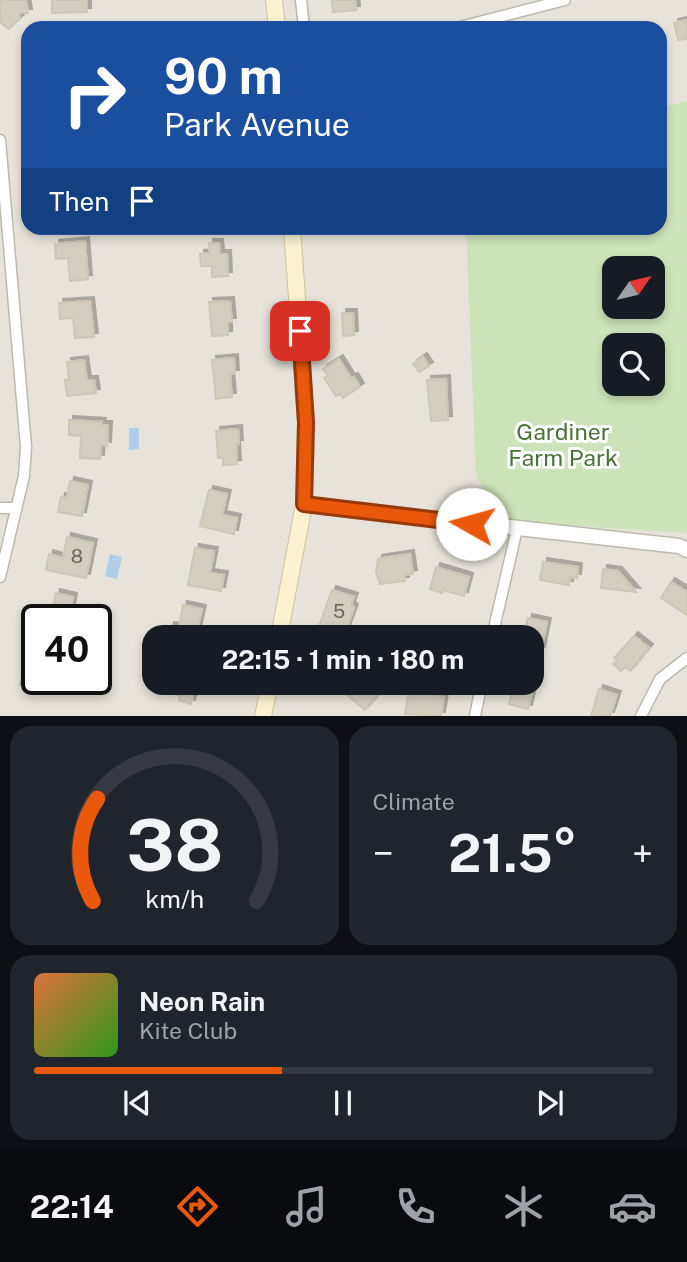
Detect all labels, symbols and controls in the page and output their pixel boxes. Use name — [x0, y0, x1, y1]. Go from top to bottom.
text: 90 m — [164, 47, 283, 105]
icon: right — [49, 49, 140, 140]
text: Park Avenue — [164, 106, 350, 143]
icon: arrive — [123, 182, 161, 220]
text: Then — [49, 186, 109, 217]
north arrow — [602, 256, 665, 318]
map controls — [602, 256, 665, 396]
pin — [270, 301, 330, 361]
icon: arrive — [281, 312, 319, 350]
button: search — [602, 333, 665, 396]
park label: Gardiner Farm Park — [508, 418, 618, 471]
position arrow — [435, 487, 509, 561]
house number: 8 — [71, 545, 83, 567]
house number: 5 — [333, 600, 345, 622]
speed limit sign: 40 — [21, 604, 112, 695]
text: 22:15 · 1 min · 180 m — [222, 644, 464, 675]
text: Climate — [373, 788, 455, 815]
text: 38 — [126, 803, 223, 888]
text: 21.5° — [448, 823, 577, 884]
text: − — [373, 831, 394, 876]
text: + — [632, 831, 653, 876]
text: km/h — [145, 884, 204, 914]
text: Neon Rain — [139, 986, 265, 1017]
text: Kite Club — [139, 1017, 237, 1044]
icon: previous — [118, 1084, 156, 1122]
icon: pause — [324, 1084, 362, 1122]
icon: next — [531, 1084, 569, 1122]
icon: directions — [173, 1182, 222, 1231]
icon: music — [282, 1182, 331, 1231]
icon: phone — [391, 1182, 440, 1231]
icon: climate — [499, 1182, 548, 1231]
icon: car — [608, 1182, 657, 1231]
text: 22:14 — [30, 1188, 114, 1225]

